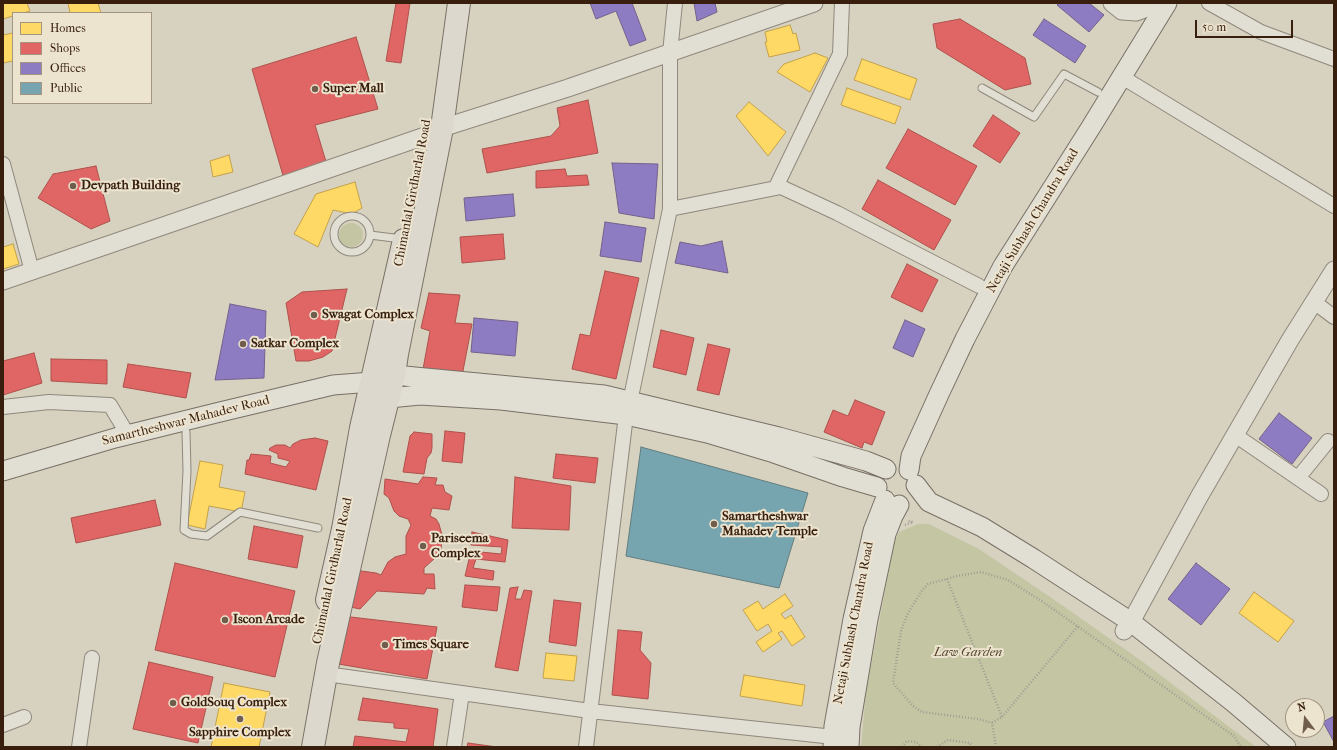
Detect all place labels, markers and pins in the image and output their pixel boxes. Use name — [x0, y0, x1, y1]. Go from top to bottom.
place label: Super Mall — [323, 81, 384, 97]
marker: Super Mall — [310, 84, 320, 94]
place label: Devpath Building — [81, 178, 180, 194]
marker: Devpath Building — [68, 181, 78, 191]
place label: Swagat Complex — [322, 307, 414, 323]
marker: Swagat Complex — [309, 310, 319, 320]
place label: Satkar Complex — [251, 336, 339, 352]
marker: Satkar Complex — [238, 339, 248, 349]
place label: Samartheshwar Mahadev Temple — [722, 509, 818, 540]
marker: Samartheshwar Mahadev Temple — [709, 519, 719, 529]
place label: Pariseema Complex — [431, 531, 489, 562]
marker: Pariseema Complex — [418, 541, 428, 551]
place label: Iscon Arcade — [233, 612, 305, 628]
marker: Iscon Arcade — [220, 615, 230, 625]
place label: Times Square — [393, 637, 469, 653]
marker: Times Square — [380, 640, 390, 650]
place label: GoldSouq Complex — [181, 695, 287, 711]
marker: GoldSouq Complex — [168, 698, 178, 708]
marker: Sapphire Complex — [235, 714, 245, 724]
place label: Sapphire Complex — [189, 725, 291, 741]

